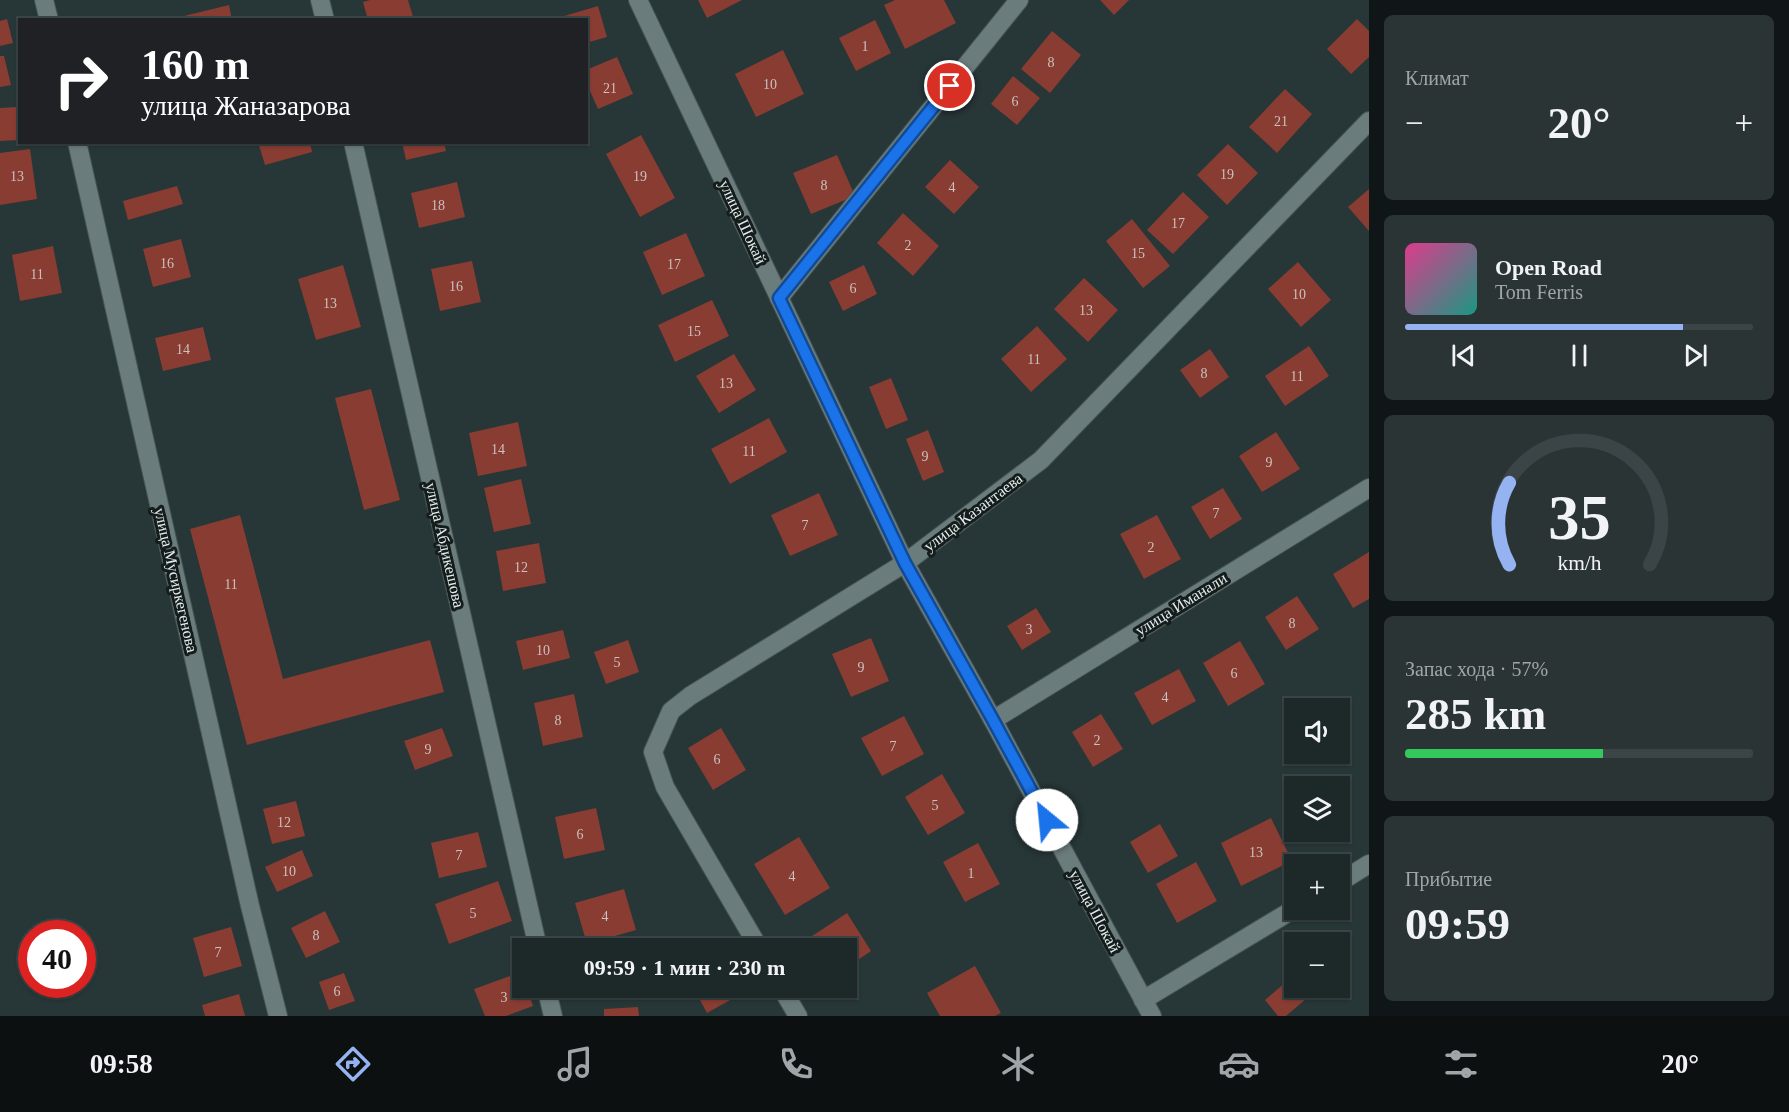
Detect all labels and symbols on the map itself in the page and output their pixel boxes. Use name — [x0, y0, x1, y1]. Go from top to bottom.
house number: 1 — [862, 39, 869, 54]
house number: 8 — [1048, 55, 1055, 70]
pin — [924, 60, 975, 111]
house number: 10 — [763, 77, 777, 92]
house number: 21 — [603, 81, 617, 96]
house number: 6 — [1012, 94, 1019, 109]
house number: 21 — [1274, 114, 1288, 129]
house number: 19 — [1220, 167, 1234, 182]
house number: 13 — [10, 169, 24, 184]
house number: 19 — [633, 169, 647, 184]
street label: улица Шокай — [715, 177, 770, 268]
house number: 8 — [821, 178, 828, 193]
house number: 4 — [949, 180, 956, 195]
house number: 18 — [431, 198, 445, 213]
house number: 17 — [1171, 216, 1185, 231]
house number: 2 — [905, 238, 912, 253]
house number: 15 — [1131, 246, 1145, 261]
house number: 16 — [160, 256, 174, 271]
house number: 17 — [667, 257, 681, 272]
house number: 11 — [30, 267, 44, 282]
house number: 16 — [449, 279, 463, 294]
house number: 6 — [850, 281, 857, 296]
house number: 10 — [1292, 287, 1306, 302]
house number: 13 — [323, 296, 337, 311]
house number: 13 — [1079, 303, 1093, 318]
house number: 15 — [687, 324, 701, 339]
house number: 14 — [176, 342, 190, 357]
house number: 11 — [1027, 352, 1041, 367]
house number: 8 — [1201, 366, 1208, 381]
house number: 11 — [1290, 369, 1304, 384]
house number: 13 — [719, 376, 733, 391]
house number: 14 — [491, 442, 505, 457]
house number: 11 — [742, 444, 756, 459]
house number: 9 — [922, 449, 929, 464]
house number: 9 — [1266, 455, 1273, 470]
street label: улица Казантаева — [920, 469, 1026, 555]
street label: улица Абдикешова — [421, 481, 468, 609]
street label: улица Мусиркегенова — [150, 506, 201, 654]
house number: 7 — [1213, 506, 1220, 521]
house number: 7 — [802, 518, 809, 533]
house number: 2 — [1148, 540, 1155, 555]
house number: 12 — [514, 560, 528, 575]
street label: улица Иманали — [1132, 569, 1231, 640]
house number: 11 — [224, 577, 238, 592]
house number: 8 — [1289, 616, 1296, 631]
house number: 3 — [1026, 622, 1033, 637]
house number: 10 — [536, 643, 550, 658]
house number: 5 — [614, 655, 621, 670]
house number: 9 — [858, 660, 865, 675]
house number: 6 — [1231, 666, 1238, 681]
house number: 4 — [1162, 690, 1169, 705]
house number: 8 — [555, 713, 562, 728]
house number: 2 — [1094, 733, 1101, 748]
house number: 7 — [890, 739, 897, 754]
house number: 9 — [425, 742, 432, 757]
house number: 6 — [714, 752, 721, 767]
position arrow — [1015, 788, 1079, 852]
house number: 5 — [932, 798, 939, 813]
house number: 12 — [277, 815, 291, 830]
house number: 6 — [577, 827, 584, 842]
house number: 13 — [1249, 845, 1263, 860]
house number: 7 — [456, 848, 463, 863]
house number: 10 — [282, 864, 296, 879]
house number: 1 — [968, 866, 975, 881]
street label: улица Шокай — [1065, 867, 1124, 956]
house number: 4 — [789, 869, 796, 884]
house number: 5 — [470, 906, 477, 921]
house number: 4 — [602, 909, 609, 924]
speed limit sign: 40 — [18, 920, 96, 998]
house number: 8 — [313, 928, 320, 943]
house number: 7 — [215, 945, 222, 960]
house number: 6 — [334, 984, 341, 999]
house number: 3 — [501, 990, 508, 1005]

